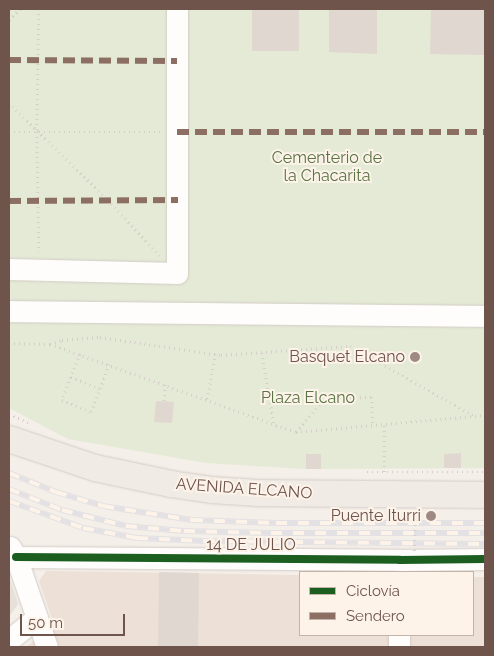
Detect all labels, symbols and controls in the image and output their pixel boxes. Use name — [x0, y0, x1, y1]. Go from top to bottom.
park label: Cementerio de la Chacarita — [272, 148, 382, 186]
place label: Basquet Elcano — [289, 347, 405, 367]
marker: Basquet Elcano — [409, 351, 421, 363]
park label: Plaza Elcano — [261, 388, 355, 408]
street label: AVENIDA ELCANO — [175, 475, 313, 503]
place label: Puente Iturri — [331, 506, 421, 526]
marker: Puente Iturri — [425, 510, 437, 522]
street label: 14 DE JULIO — [206, 535, 296, 555]
legend — [299, 571, 474, 636]
text: Ciclovía — [346, 582, 400, 600]
scale bar — [22, 604, 128, 636]
text: Sendero — [346, 607, 405, 625]
text: 50 m — [28, 614, 63, 632]

